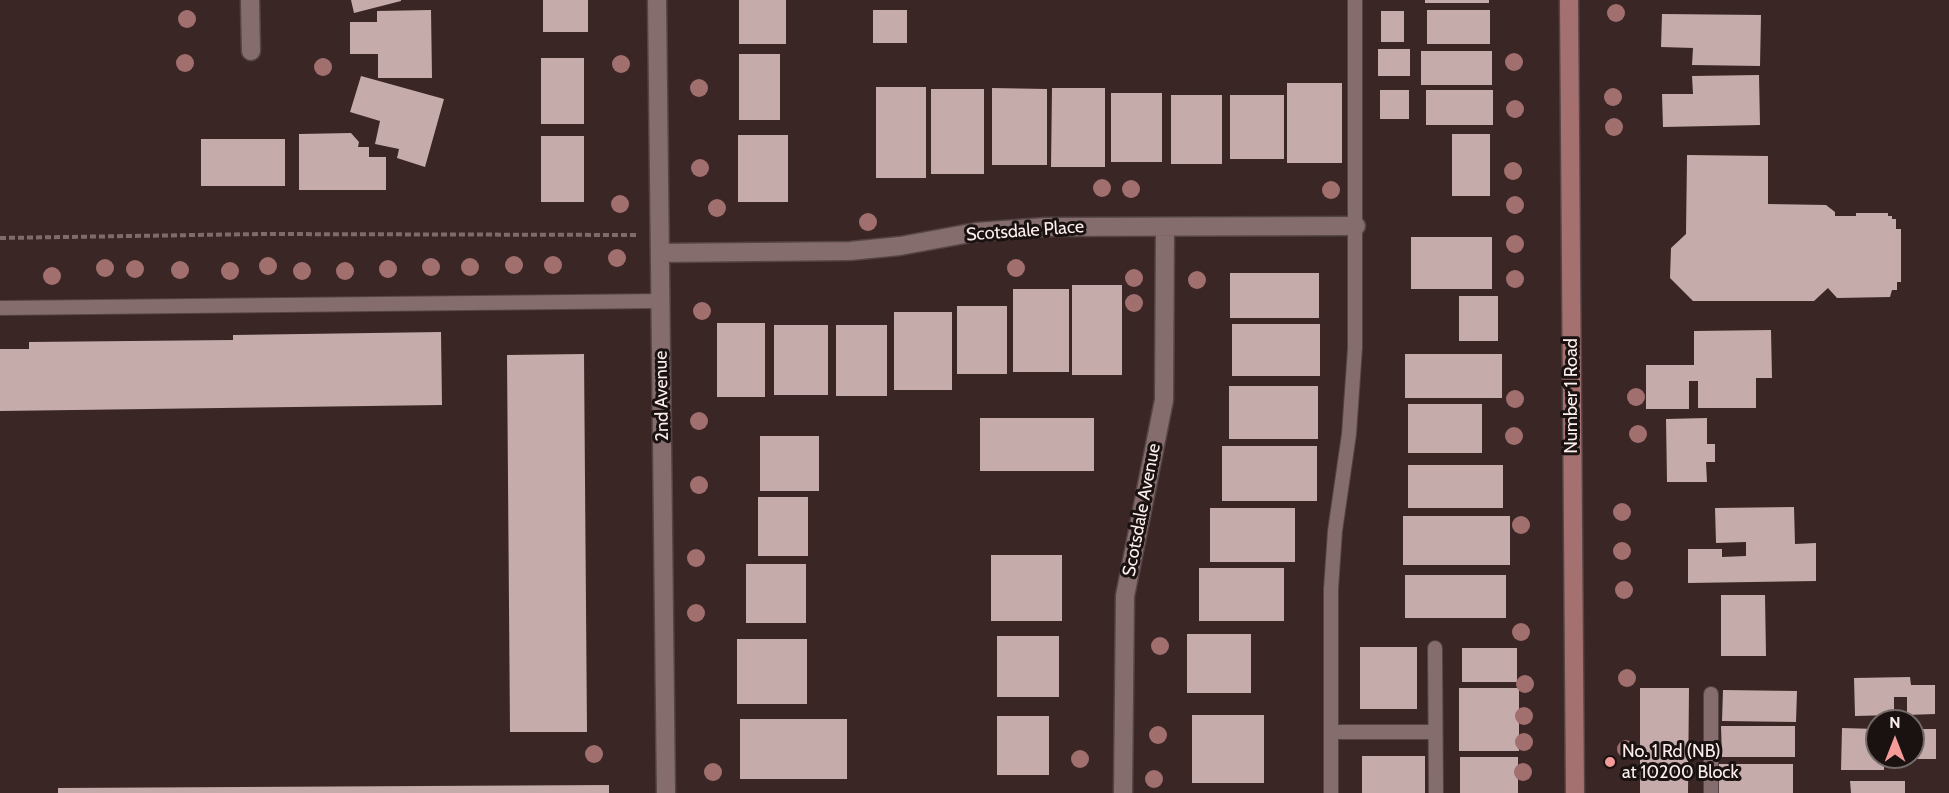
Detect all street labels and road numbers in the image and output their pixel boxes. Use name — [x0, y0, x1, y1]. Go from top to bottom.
street label: Scotsdale Place — [965, 216, 1085, 246]
street label: Number 1 Road — [1561, 338, 1583, 454]
street label: 2nd Avenue — [650, 351, 674, 441]
street label: Scotsdale Avenue — [1119, 442, 1165, 578]

